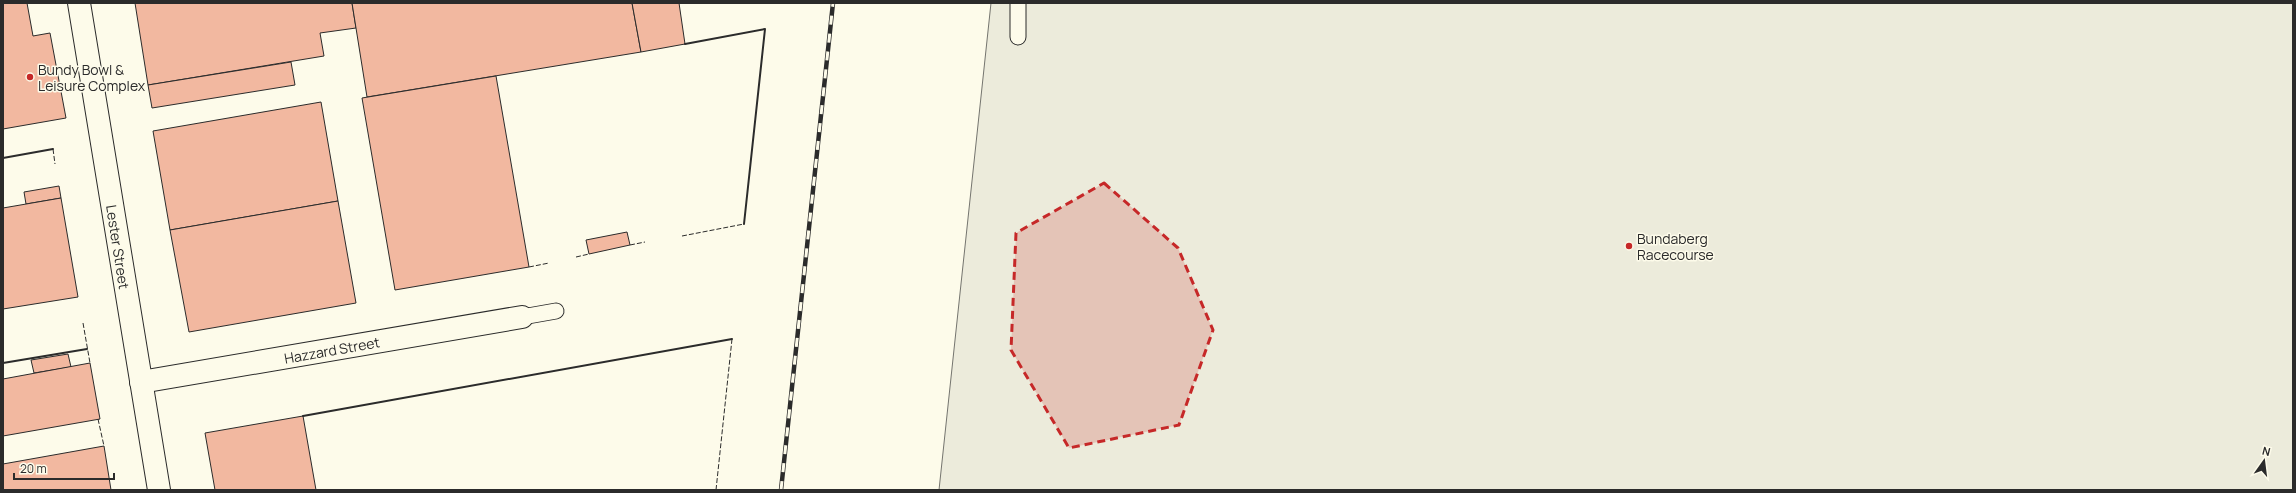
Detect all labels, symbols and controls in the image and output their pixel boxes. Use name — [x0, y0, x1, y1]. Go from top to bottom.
place label: Bundy Bowl & Leisure Complex — [38, 60, 146, 95]
marker: Bundy Bowl & Leisure Complex — [25, 72, 35, 82]
street label: Lester Street — [102, 203, 134, 291]
place label: Bundaberg Racecourse — [1637, 229, 1714, 264]
marker: Bundaberg Racecourse — [1624, 241, 1634, 251]
street label: Hazzard Street — [283, 332, 382, 368]
north arrow — [2244, 441, 2284, 481]
text: N — [2261, 443, 2272, 459]
scale bar — [14, 455, 114, 481]
text: 20 m — [20, 460, 47, 477]

